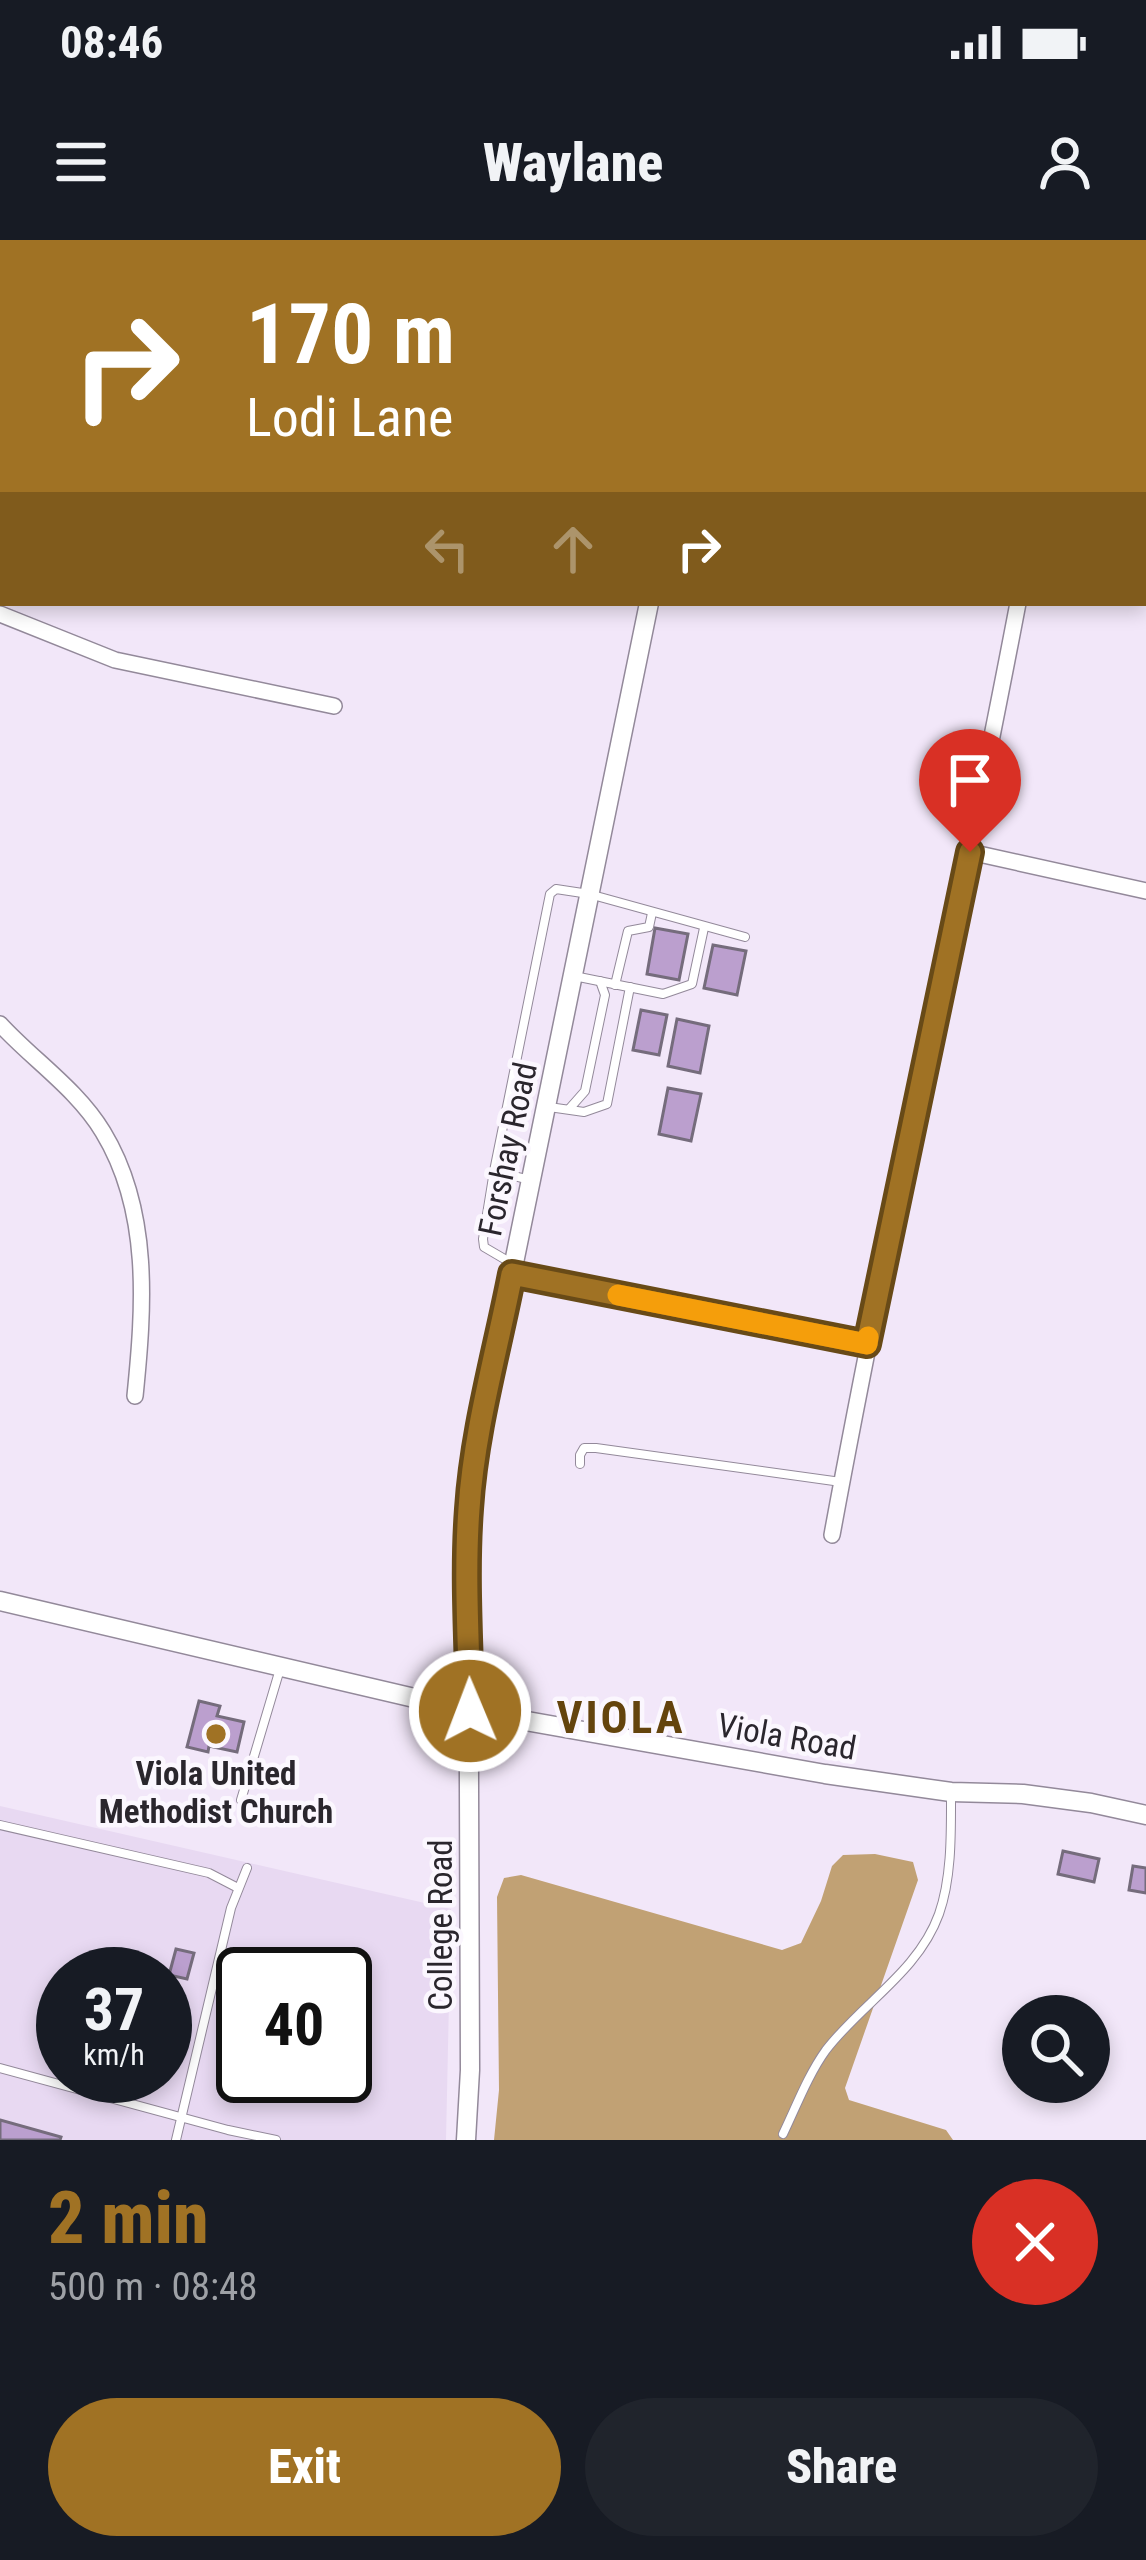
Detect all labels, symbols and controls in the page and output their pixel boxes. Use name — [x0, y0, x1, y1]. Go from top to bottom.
text: 08:46 — [60, 16, 163, 69]
icon: menu — [48, 129, 114, 195]
icon: person — [1032, 129, 1098, 195]
text: Waylane — [483, 131, 663, 194]
text: 170 m — [246, 285, 455, 384]
icon: right — [48, 288, 204, 444]
text: Lodi Lane — [246, 386, 453, 449]
icon: left — [414, 516, 480, 582]
icon: ahead — [540, 516, 606, 582]
icon: right — [666, 516, 732, 582]
pin — [919, 729, 1021, 852]
icon: arrive — [937, 747, 1003, 813]
street label: Forshay Road — [470, 1059, 545, 1239]
position arrow — [407, 1648, 533, 1774]
district label: VIOLA — [556, 1691, 686, 1744]
street label: Viola Road — [715, 1705, 859, 1768]
marker: Viola United Methodist Church — [203, 1721, 229, 1747]
place label: Viola United Methodist Church — [99, 1754, 333, 1831]
street label: College Road — [421, 1839, 460, 2011]
speed limit sign: 40 — [216, 1947, 372, 2103]
text: 37 — [84, 1974, 144, 2045]
map controls — [1002, 1995, 1110, 2103]
button: search — [1002, 1995, 1110, 2103]
text: km/h — [83, 2037, 145, 2072]
text: 2 min — [48, 2176, 209, 2261]
button: close — [972, 2179, 1098, 2305]
text: 500 m · 08:48 — [48, 2264, 258, 2310]
button: Exit — [48, 2398, 561, 2536]
button: Share — [585, 2398, 1098, 2536]

